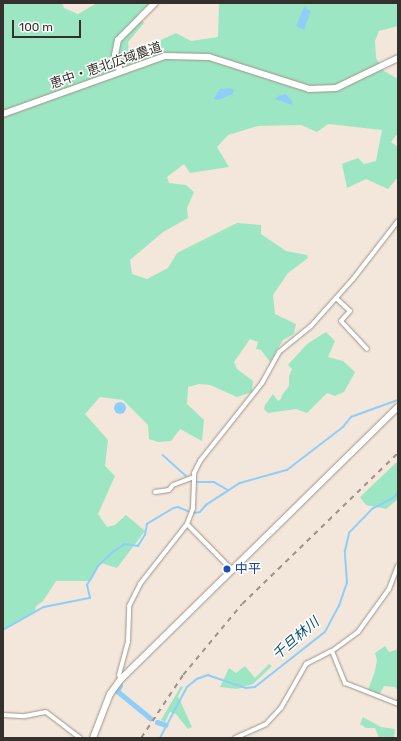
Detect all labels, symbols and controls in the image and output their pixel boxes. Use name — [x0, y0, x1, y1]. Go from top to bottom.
scale bar — [14, 12, 83, 38]
text: 100 m — [19, 20, 53, 34]
street label: 恵中・恵北広域農道 — [48, 40, 164, 92]
place label: 中平 — [235, 561, 261, 577]
marker: 中平 — [222, 564, 232, 574]
water label: 千旦林川 — [269, 614, 323, 664]

